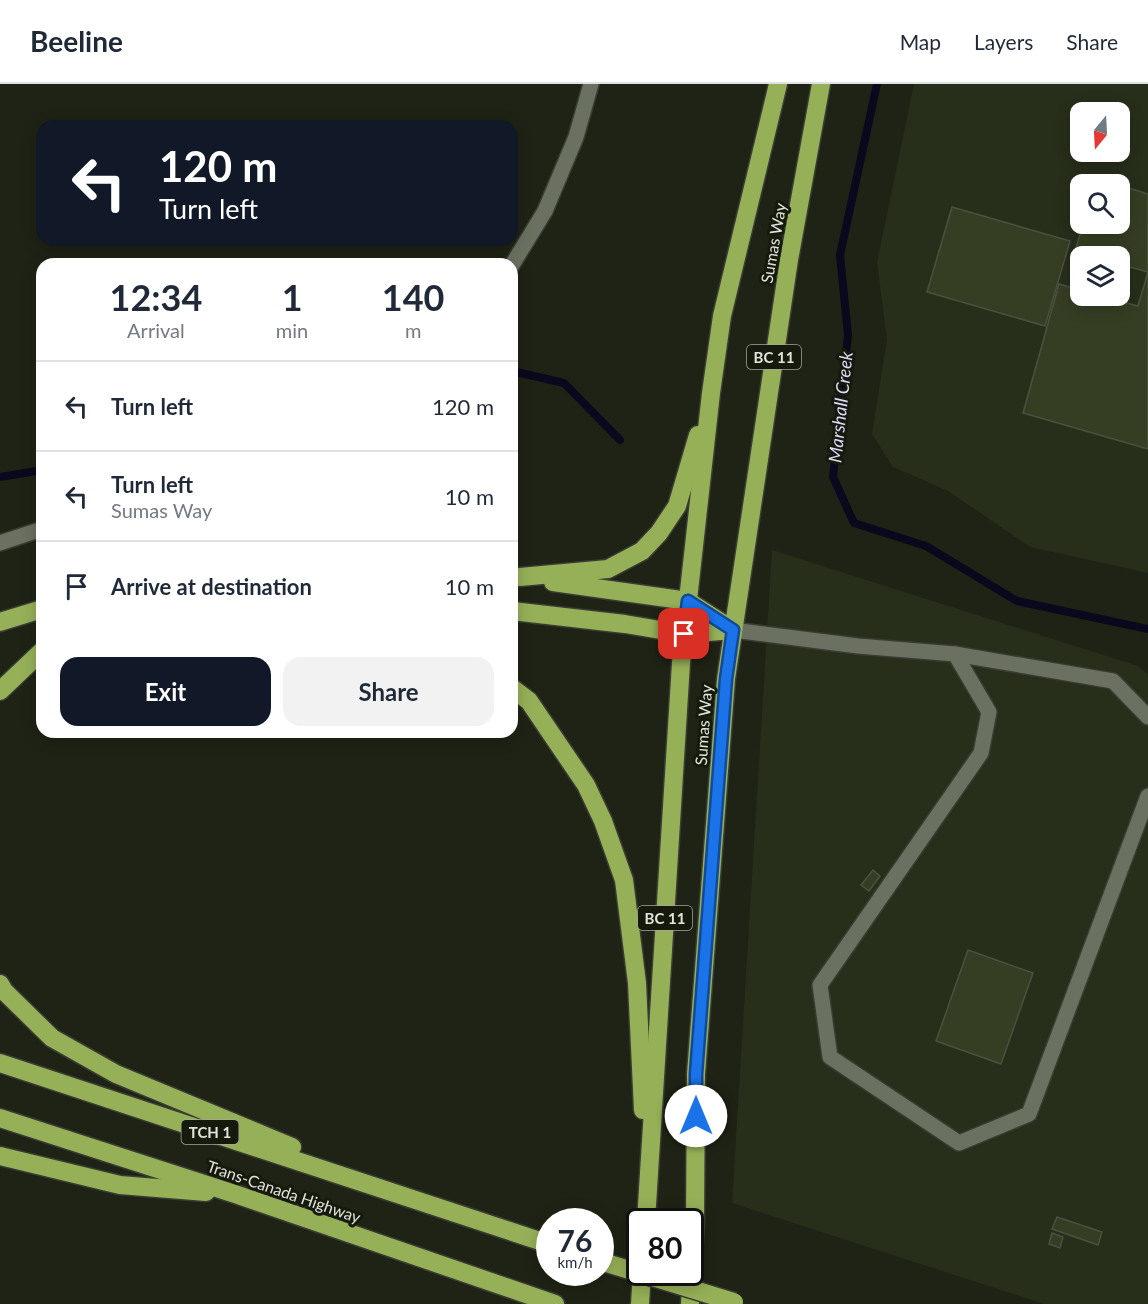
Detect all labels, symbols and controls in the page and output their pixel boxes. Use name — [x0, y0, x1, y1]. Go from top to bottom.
text: Beeline — [30, 24, 123, 58]
text: Map — [900, 29, 941, 54]
text: Layers — [974, 29, 1033, 54]
text: Share — [1066, 29, 1118, 54]
north arrow — [1070, 102, 1130, 162]
map controls — [1070, 102, 1130, 306]
text: 120 m — [159, 141, 277, 191]
icon: left — [60, 144, 138, 222]
button: search — [1070, 174, 1130, 234]
text: Turn left — [159, 192, 258, 225]
street label: Sumas Way — [757, 201, 790, 285]
button: layers — [1070, 246, 1130, 306]
text: 12:34 — [110, 275, 202, 319]
text: 1 — [282, 275, 303, 319]
text: 140 — [382, 275, 444, 319]
text: Arrival — [127, 318, 185, 342]
text: min — [276, 318, 308, 342]
text: m — [405, 318, 421, 342]
road number: BC 11 — [747, 345, 801, 369]
water label: Marshall Creek — [823, 350, 857, 464]
icon: left — [60, 390, 93, 423]
text: Turn left — [111, 393, 193, 420]
text: 120 m — [432, 393, 494, 420]
text: Turn left — [111, 471, 193, 498]
icon: left — [60, 480, 93, 513]
text: 10 m — [445, 483, 494, 510]
text: Sumas Way — [111, 498, 212, 522]
icon: arrive — [60, 570, 93, 603]
text: Arrive at destination — [111, 573, 312, 600]
text: 10 m — [445, 573, 494, 600]
pin — [658, 608, 709, 659]
icon: arrive — [667, 617, 700, 650]
button: Exit — [60, 657, 271, 726]
button: Share — [283, 657, 494, 726]
street label: Sumas Way — [691, 683, 715, 766]
road number: BC 11 — [638, 906, 692, 930]
position arrow — [664, 1084, 728, 1148]
road number: TCH 1 — [182, 1120, 238, 1144]
street label: Trans-Canada Highway — [205, 1156, 364, 1226]
speed limit sign: 80 — [626, 1208, 704, 1286]
text: 76 — [558, 1222, 592, 1258]
text: km/h — [557, 1253, 593, 1271]

